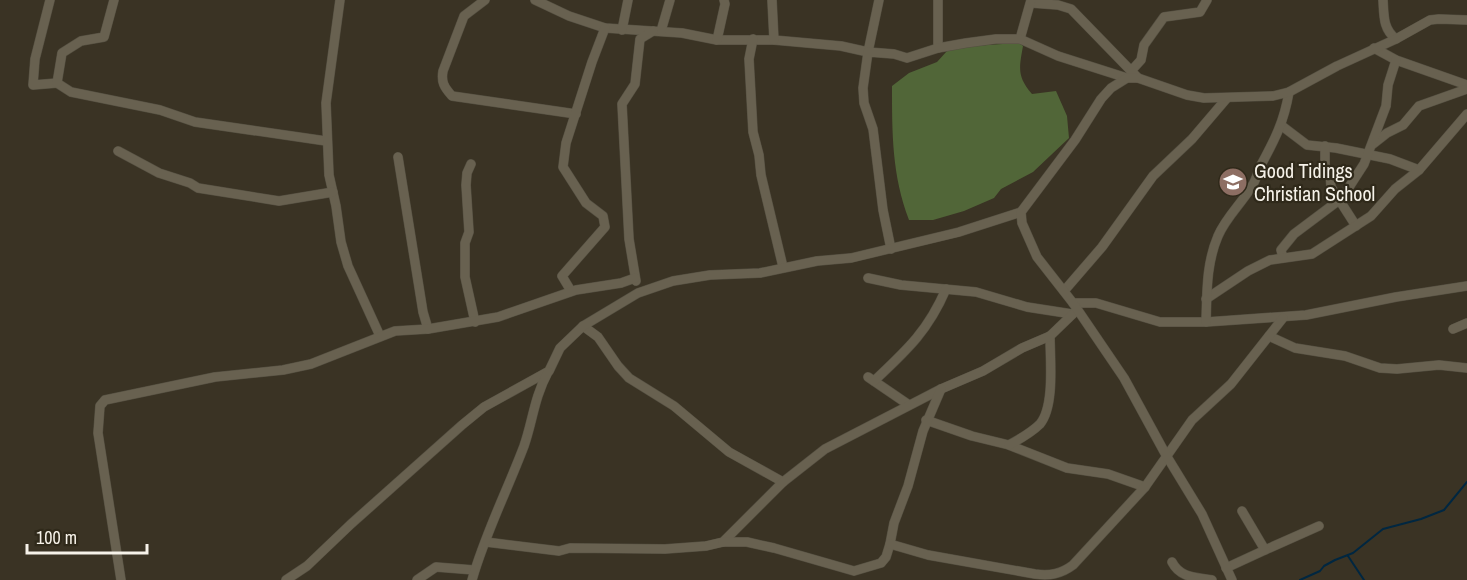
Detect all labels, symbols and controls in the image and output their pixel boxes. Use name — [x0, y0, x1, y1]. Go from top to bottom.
place label: Good Tidings Christian School — [1254, 157, 1375, 207]
school or university icon: Good Tidings Christian School — [1217, 166, 1249, 198]
scale bar — [27, 517, 147, 555]
text: 100 m — [36, 525, 77, 550]

